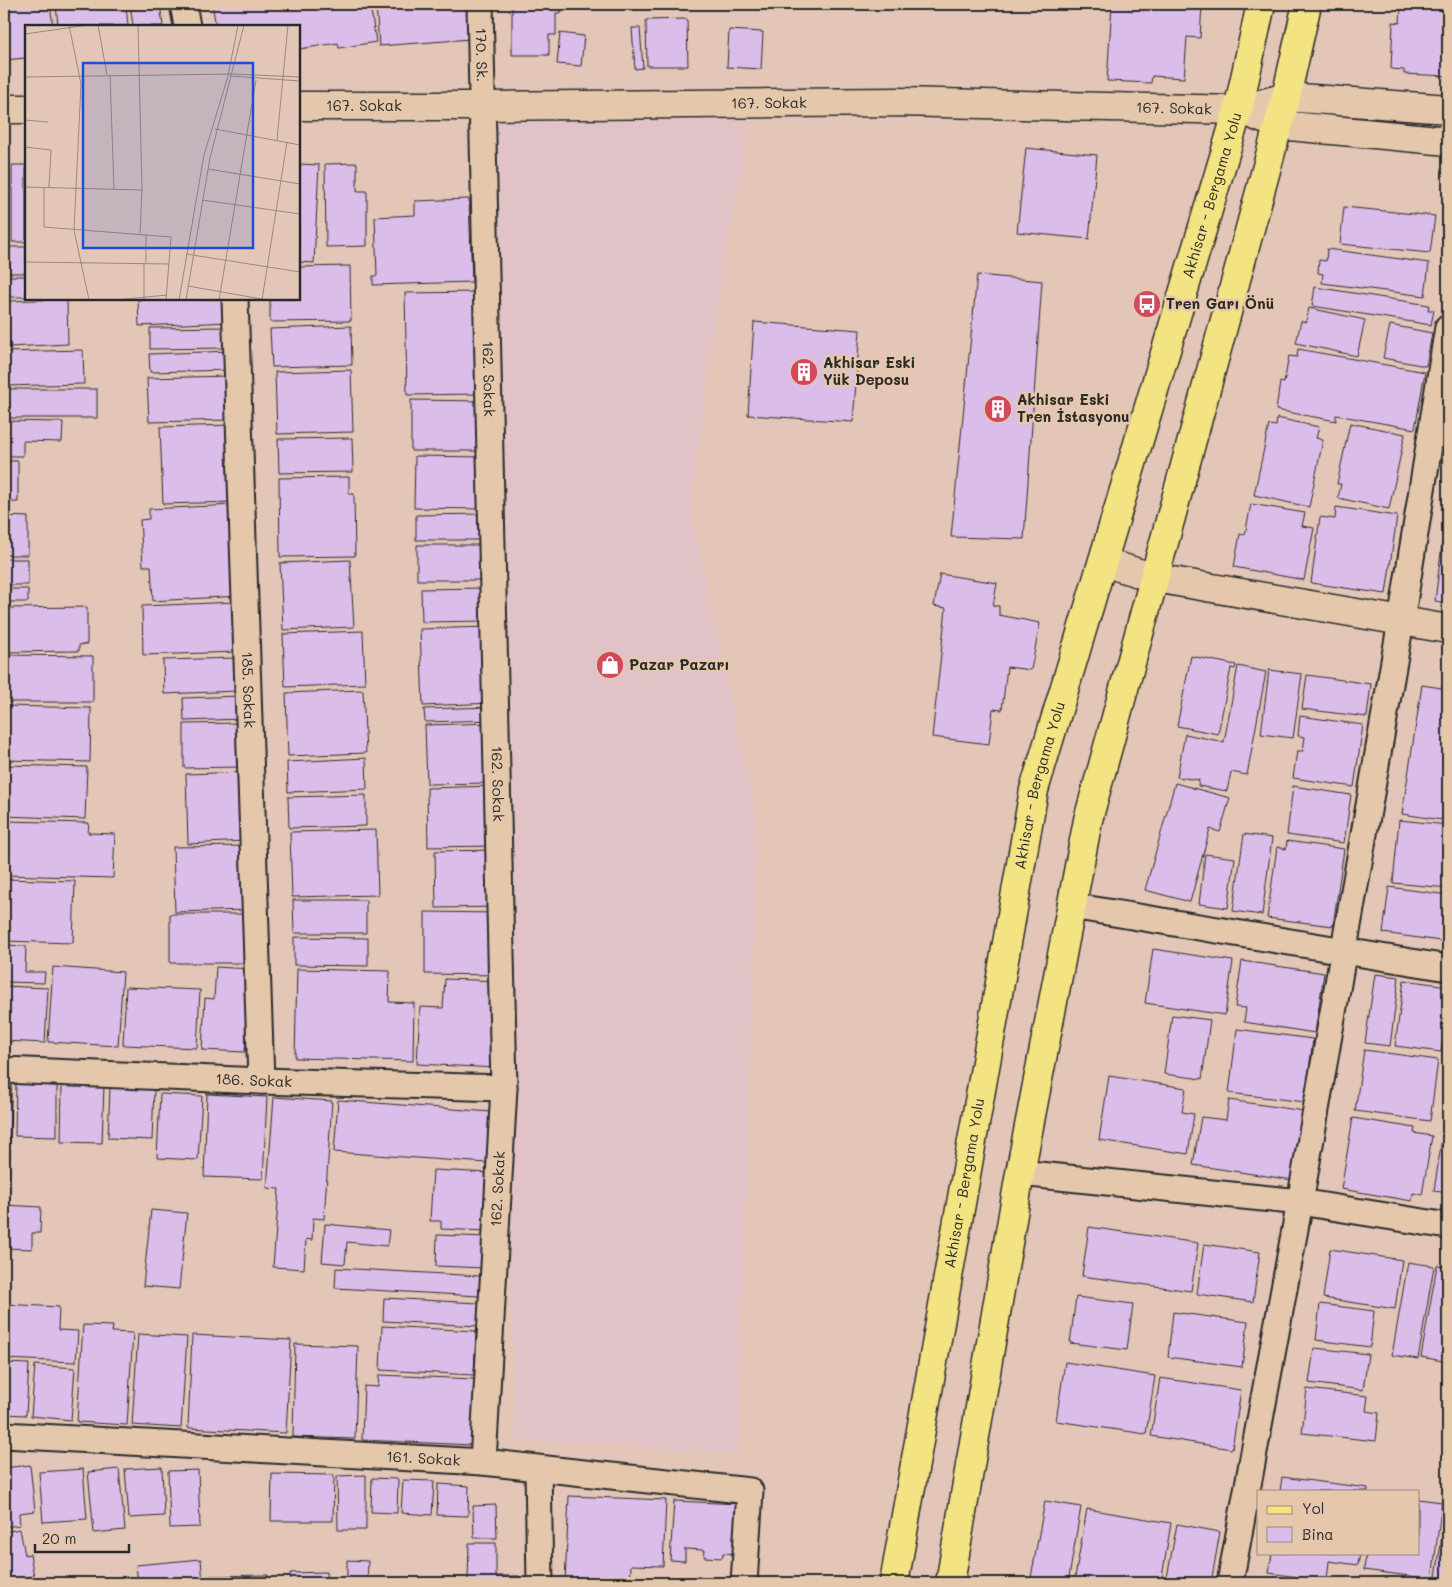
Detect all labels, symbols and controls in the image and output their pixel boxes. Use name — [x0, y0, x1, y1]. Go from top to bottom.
inset map — [25, 25, 300, 300]
street label: 170. Sk. — [472, 28, 493, 82]
street label: 167. Sokak — [731, 92, 807, 113]
street label: 167. Sokak — [326, 95, 402, 115]
street label: 167. Sokak — [1136, 97, 1212, 118]
street label: Akhisar - Bergama Yolu — [1177, 110, 1246, 281]
bus stop icon: Tren Garı Önü — [1132, 289, 1162, 319]
place label: Tren Garı Önü — [1166, 293, 1274, 313]
street label: 162. Sokak — [478, 341, 500, 417]
place label: Akhisar Eski Yük Deposu — [823, 352, 916, 389]
building icon: Akhisar Eski Yük Deposu — [789, 357, 819, 387]
place label: Akhisar Eski Tren İstasyonu — [1017, 389, 1130, 426]
building icon: Akhisar Eski Tren İstasyonu — [983, 394, 1013, 424]
shop icon: Pazar Pazarı — [595, 650, 625, 680]
street label: 185. Sokak — [238, 651, 260, 728]
place label: Pazar Pazarı — [629, 654, 730, 674]
street label: Akhisar - Bergama Yolu — [1009, 699, 1069, 871]
street label: 162. Sokak — [487, 746, 509, 822]
street label: 186. Sokak — [215, 1068, 292, 1091]
street label: Akhisar - Bergama Yolu — [939, 1096, 988, 1270]
street label: 162. Sokak — [485, 1150, 509, 1227]
street label: 161. Sokak — [386, 1446, 461, 1470]
legend — [1257, 1490, 1420, 1554]
text: Yol — [1302, 1498, 1325, 1518]
scale bar — [35, 1522, 129, 1554]
text: Bina — [1302, 1524, 1334, 1544]
text: 20 m — [42, 1528, 76, 1548]

